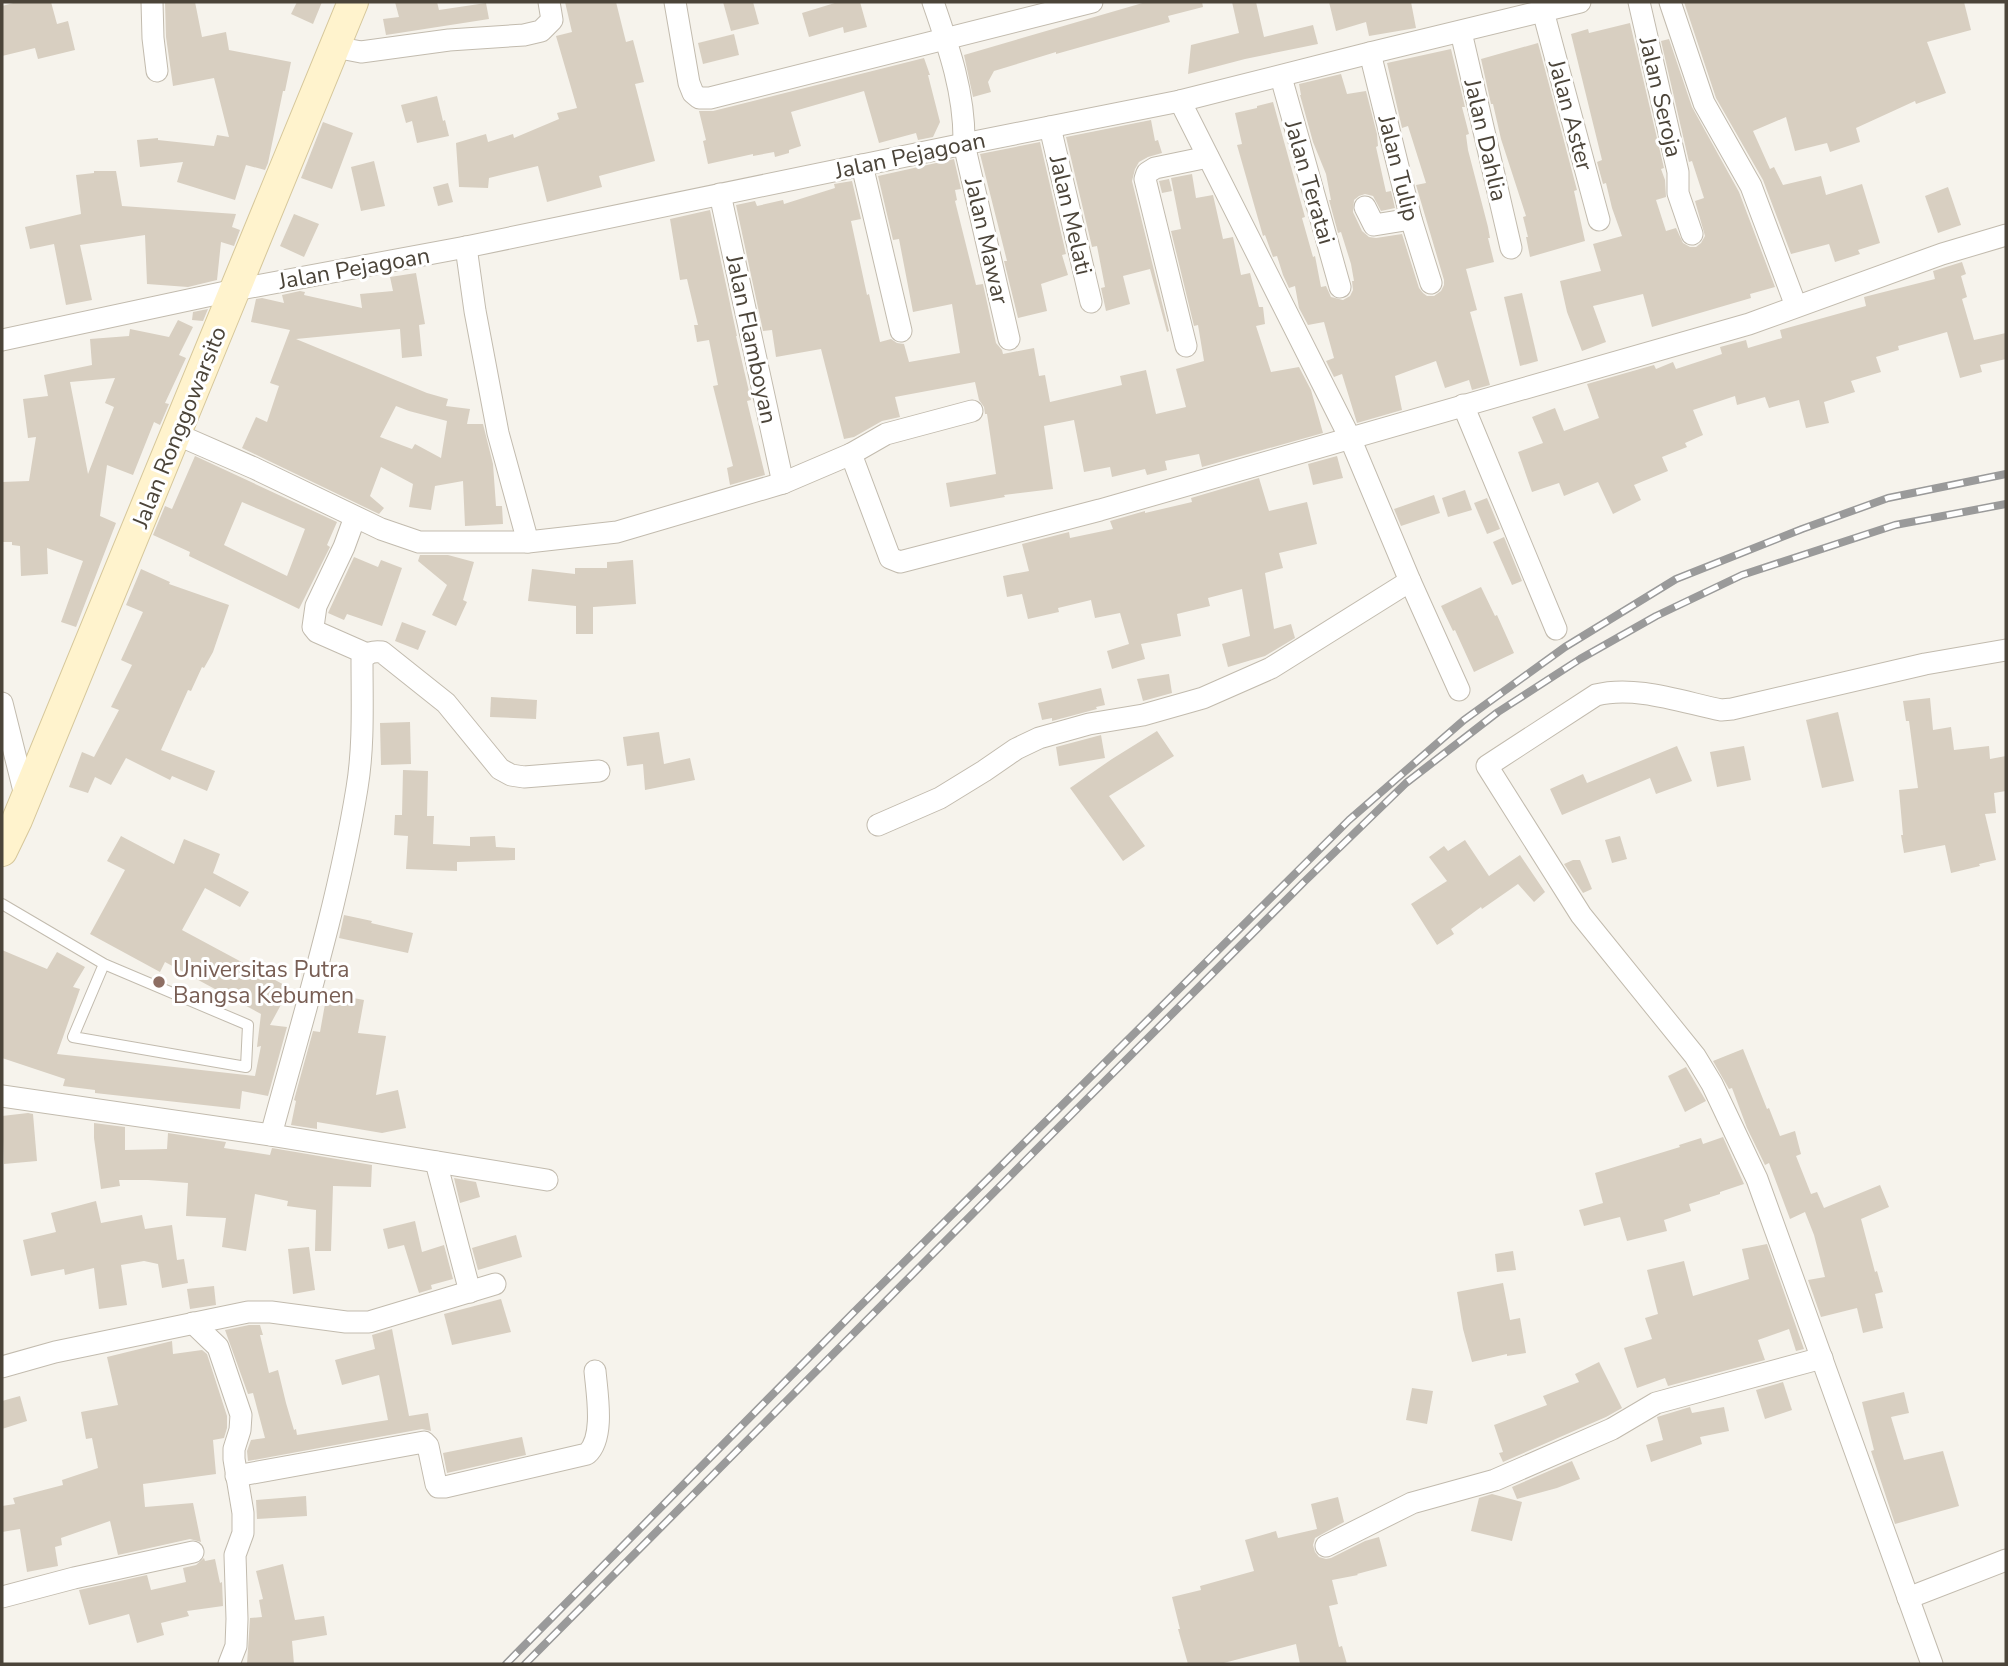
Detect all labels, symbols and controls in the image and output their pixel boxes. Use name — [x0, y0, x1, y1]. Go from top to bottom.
street label: Jalan Seroja — [1631, 33, 1689, 160]
street label: Jalan Aster — [1541, 55, 1600, 175]
street label: Jalan Dahlia — [1456, 75, 1515, 204]
street label: Jalan Tulip — [1370, 111, 1427, 224]
street label: Jalan Teratai — [1277, 115, 1342, 248]
street label: Jalan Pejagoan — [831, 124, 988, 187]
street label: Jalan Melati — [1041, 151, 1099, 278]
street label: Jalan Mawar — [957, 174, 1016, 308]
street label: Jalan Pejagoan — [275, 240, 432, 297]
street label: Jalan Flamboyan — [718, 251, 785, 426]
street label: Jalan Ronggowarsito — [125, 322, 234, 533]
place label: Universitas Putra Bangsa Kebumen — [173, 954, 354, 1011]
marker: Universitas Putra Bangsa Kebumen — [151, 974, 167, 990]

